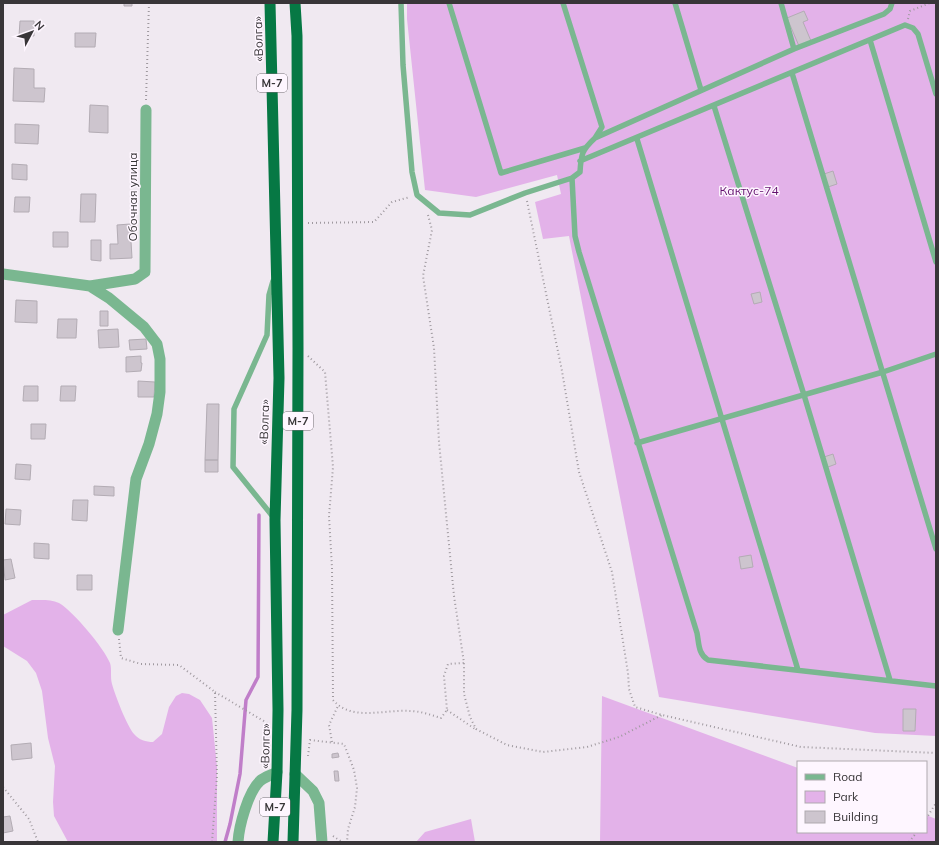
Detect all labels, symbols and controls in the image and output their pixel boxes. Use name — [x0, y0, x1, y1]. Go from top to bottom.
north arrow — [12, 12, 52, 52]
street label: «Волга» — [250, 15, 266, 62]
text: N — [32, 18, 48, 33]
road number: М-7 — [257, 74, 287, 92]
street label: Обочная улица — [125, 152, 140, 242]
park label: Кактус-74 — [719, 183, 779, 198]
street label: «Волга» — [256, 398, 272, 445]
road number: М-7 — [283, 412, 313, 430]
street label: «Волга» — [257, 723, 273, 769]
legend — [797, 761, 927, 833]
text: Road — [833, 769, 862, 784]
text: Park — [833, 789, 859, 804]
road number: М-7 — [260, 798, 290, 816]
text: Building — [833, 809, 878, 824]

